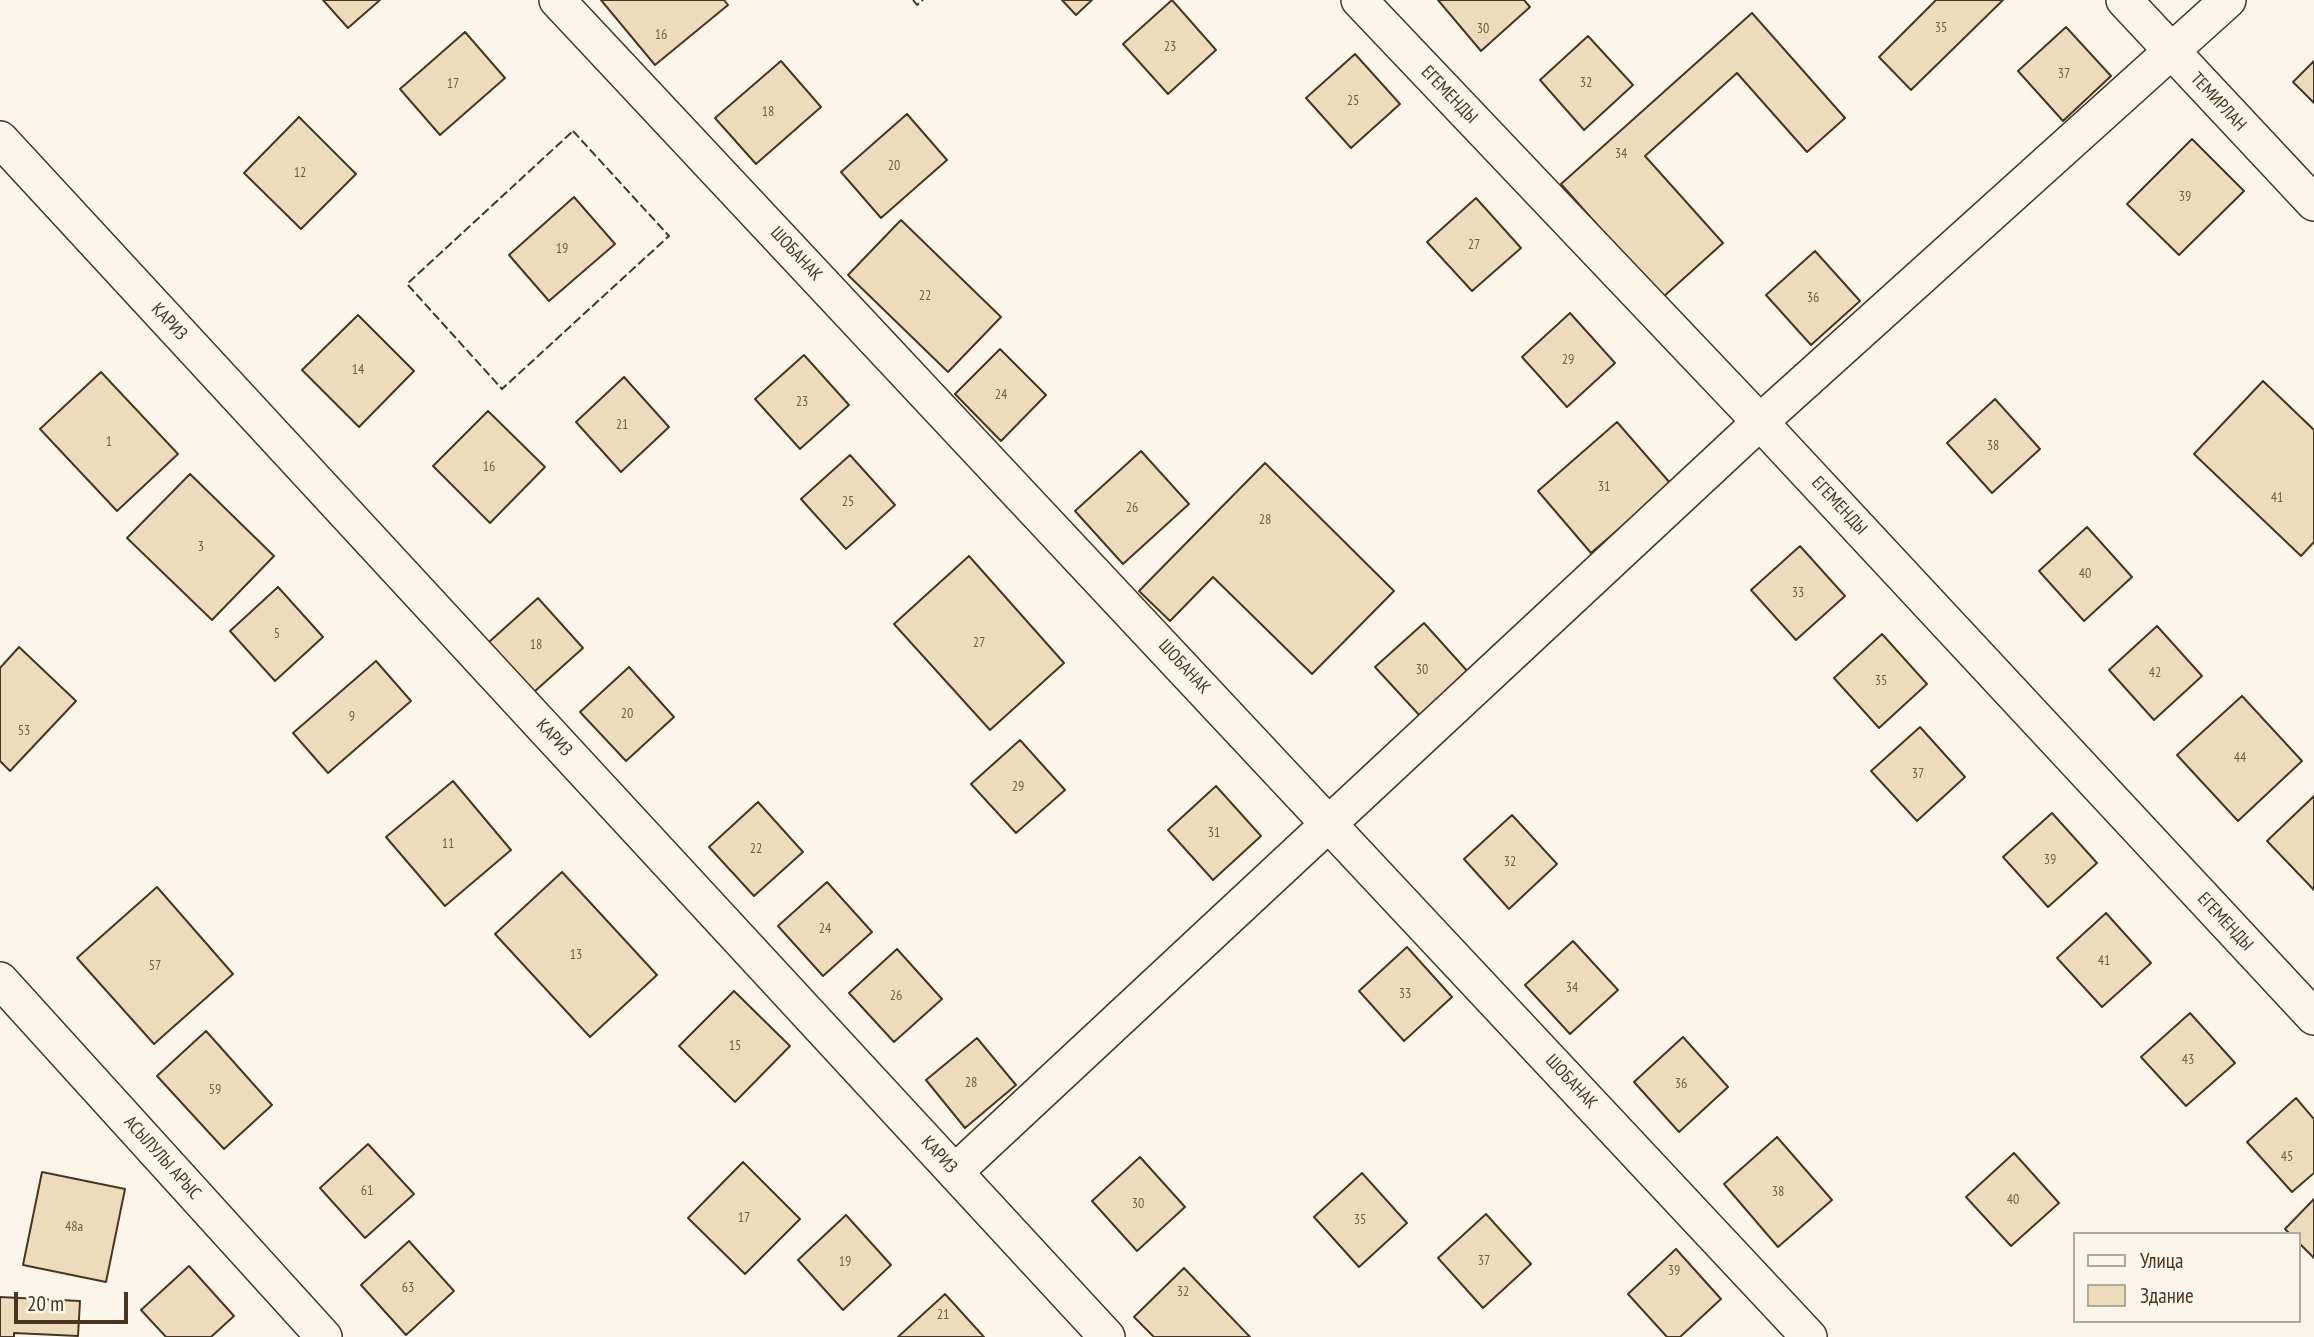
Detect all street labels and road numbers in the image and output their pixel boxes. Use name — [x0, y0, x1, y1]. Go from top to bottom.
street label: ЕГЕМЕНДЫ — [1416, 62, 1482, 128]
street label: ТЕМИРЛАН — [2186, 68, 2250, 136]
street label: ШОБАНАК — [766, 222, 826, 286]
street label: КАРИЗ — [146, 299, 192, 345]
street label: ЕГЕМЕНДЫ — [1807, 472, 1871, 540]
street label: ШОБАНАК — [1154, 635, 1214, 699]
street label: КАРИЗ — [531, 715, 577, 761]
street label: ЕГЕМЕНДЫ — [2193, 888, 2257, 956]
street label: ШОБАНАК — [1541, 1050, 1601, 1114]
street label: АСЫЛУЛЫ АРЫС — [119, 1112, 205, 1204]
street label: КАРИЗ — [916, 1132, 962, 1178]

